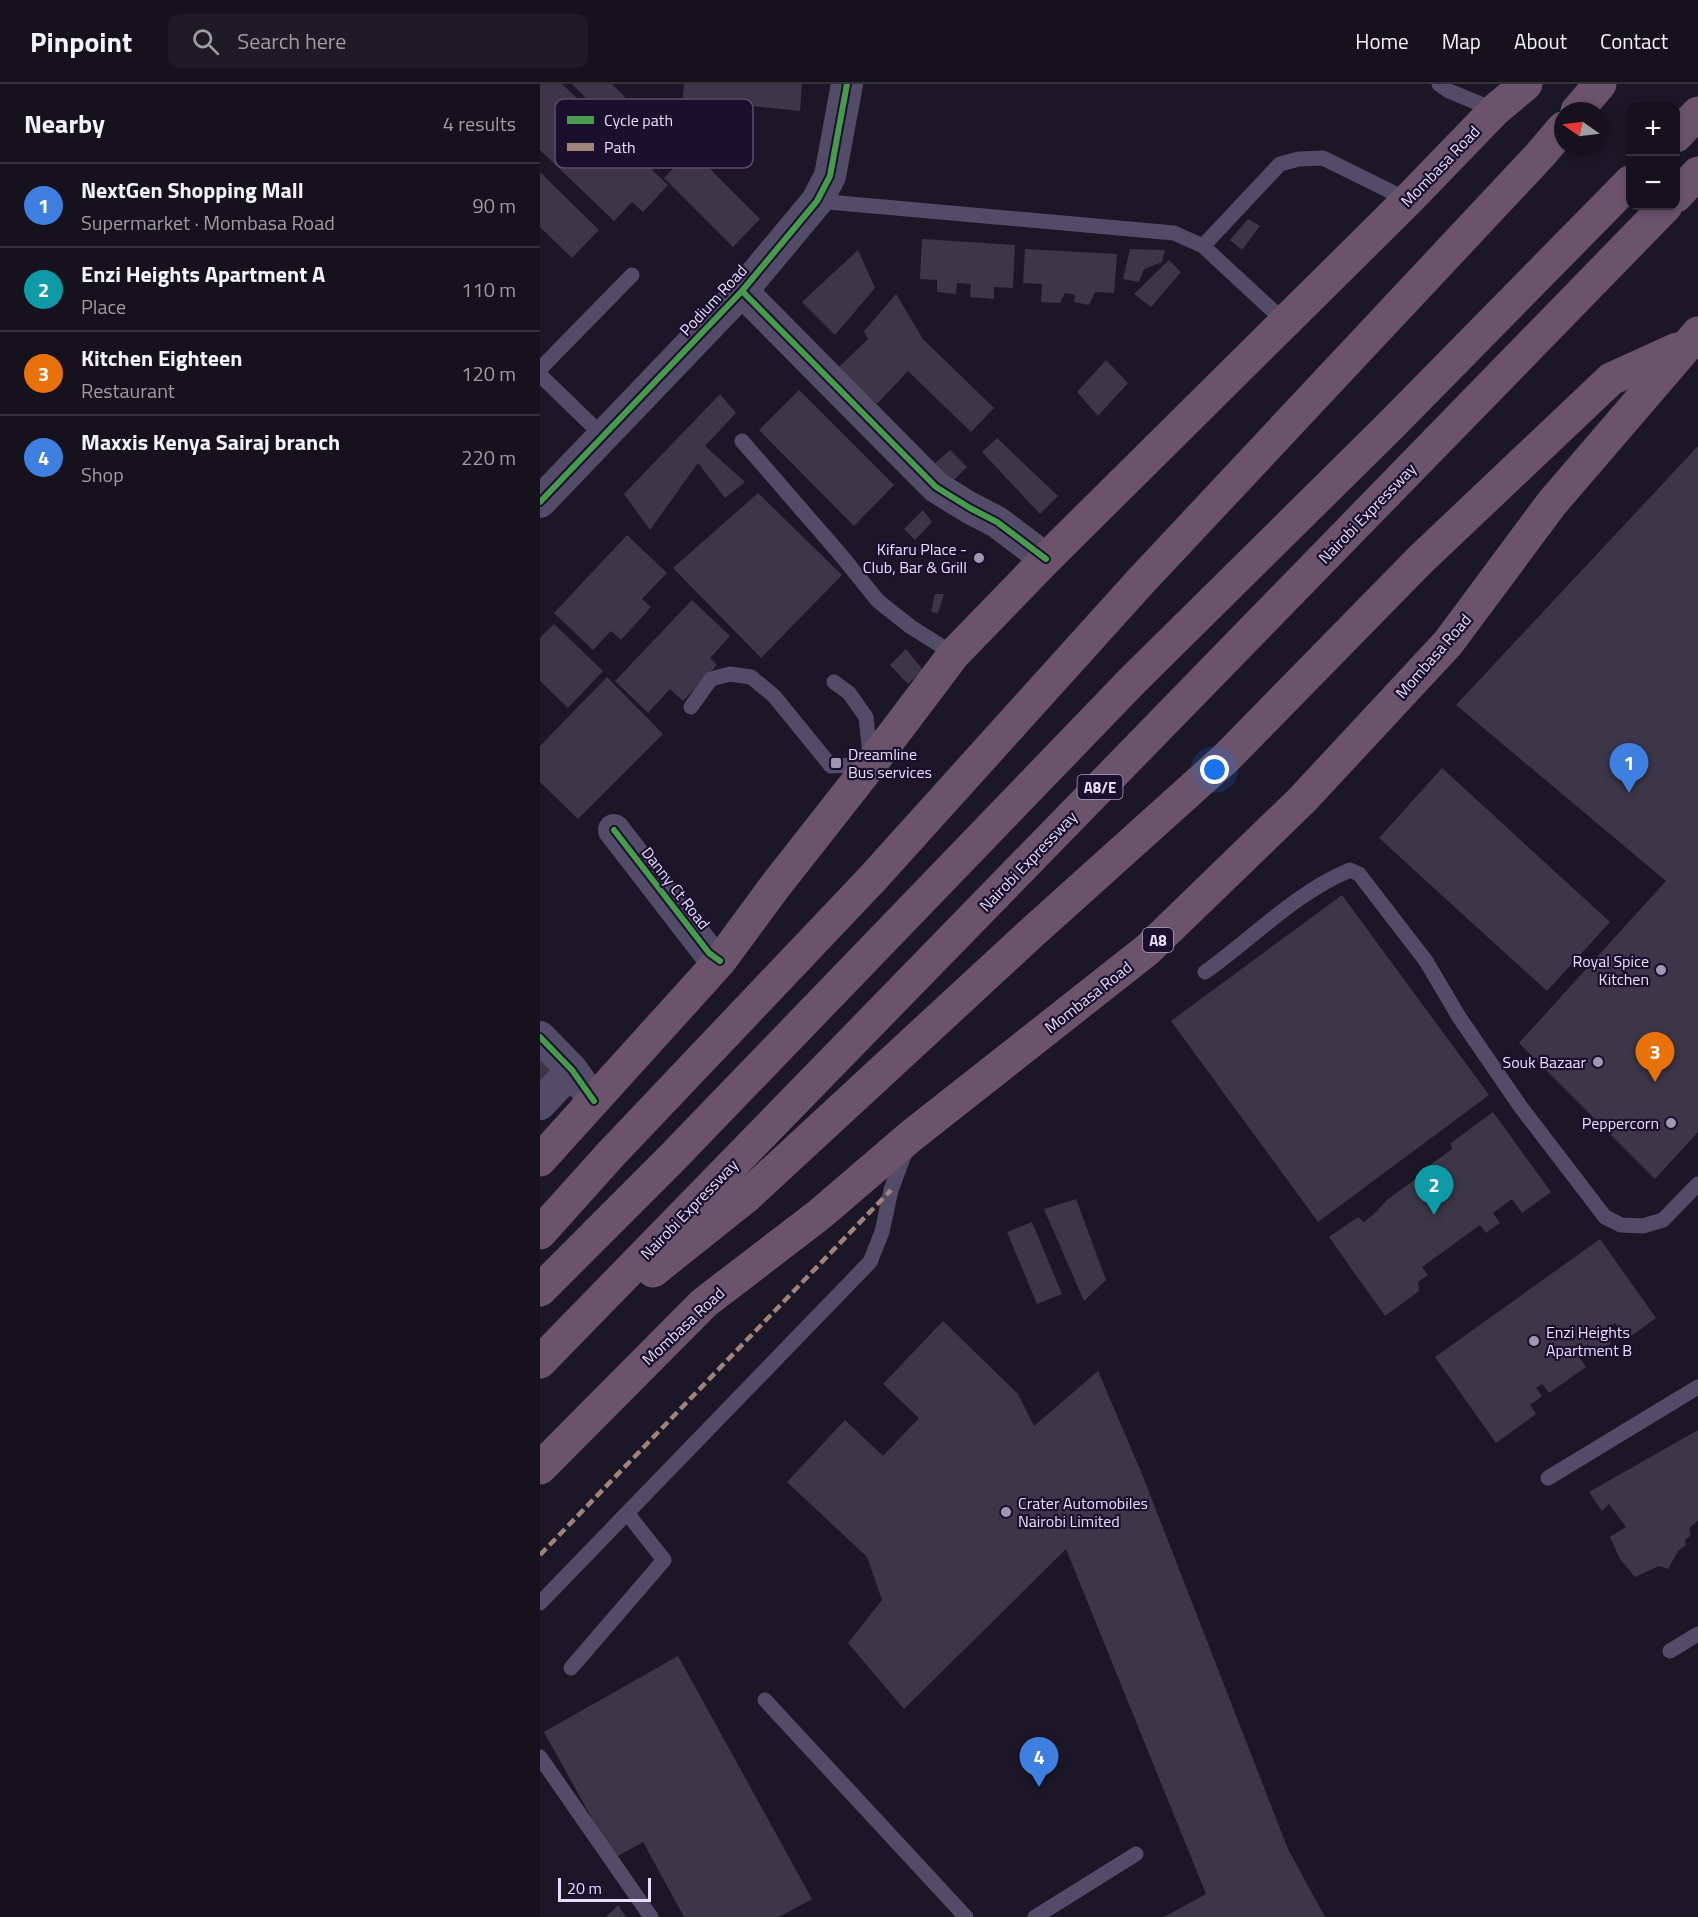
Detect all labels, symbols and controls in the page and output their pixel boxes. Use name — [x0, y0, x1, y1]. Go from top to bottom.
search box — [168, 14, 588, 68]
text: Pinpoint — [30, 20, 132, 63]
text: Search here — [237, 24, 346, 58]
icon: search — [189, 25, 222, 58]
text: Home — [1355, 25, 1409, 57]
text: Map — [1442, 25, 1481, 57]
text: About — [1514, 25, 1567, 57]
text: Contact — [1600, 25, 1668, 57]
legend — [555, 99, 753, 168]
north arrow — [1554, 102, 1608, 156]
map controls — [1626, 102, 1680, 210]
button: + — [1626, 102, 1680, 156]
text: Nearby — [24, 104, 105, 143]
text: 4 results — [443, 108, 516, 139]
text: Cycle path — [604, 108, 673, 132]
street label: Mombasa Road — [1395, 120, 1485, 212]
text: Path — [604, 135, 636, 159]
button: − — [1626, 156, 1680, 210]
text: NextGen Shopping Mall — [81, 173, 304, 207]
text: 1 — [38, 190, 49, 221]
text: 90 m — [472, 190, 516, 221]
text: Supermarket · Mombasa Road — [81, 207, 335, 238]
text: Enzi Heights Apartment A — [81, 257, 325, 291]
street label: Podium Road — [674, 259, 752, 341]
text: 2 — [38, 274, 49, 305]
text: 110 m — [461, 274, 516, 305]
text: Place — [81, 291, 126, 322]
text: Kitchen Eighteen — [81, 341, 242, 375]
text: 3 — [38, 358, 49, 389]
text: 120 m — [461, 358, 516, 389]
text: Restaurant — [81, 375, 175, 406]
text: Maxxis Kenya Sairaj branch — [81, 425, 340, 459]
text: 4 — [38, 442, 49, 473]
text: 220 m — [461, 442, 516, 473]
street label: Nairobi Expressway — [1312, 457, 1422, 569]
text: Shop — [81, 459, 124, 490]
place label: Kifaru Place - Club, Bar & Grill — [863, 537, 967, 579]
marker: Kifaru Place - Club, Bar & Grill — [972, 551, 986, 565]
street label: Mombasa Road — [1389, 608, 1477, 704]
place label: Dreamline Bus services — [848, 742, 932, 784]
pin: 1 — [1610, 744, 1648, 793]
your location — [1200, 755, 1229, 784]
marker: Dreamline Bus services — [829, 756, 843, 770]
road number: A8/E — [1078, 775, 1122, 799]
street label: Nairobi Expressway — [973, 805, 1083, 917]
street label: Danny Ct Road — [636, 842, 716, 934]
road number: A8 — [1143, 928, 1173, 952]
place label: Royal Spice Kitchen — [1573, 949, 1649, 991]
street label: Mombasa Road — [1039, 955, 1137, 1039]
marker: Royal Spice Kitchen — [1654, 963, 1668, 977]
pin: 3 — [1636, 1032, 1674, 1082]
place label: Souk Bazaar — [1502, 1050, 1586, 1074]
marker: Souk Bazaar — [1591, 1055, 1605, 1069]
place label: Peppercorn — [1582, 1111, 1659, 1135]
marker: Peppercorn — [1664, 1116, 1678, 1130]
street label: Nairobi Expressway — [634, 1153, 744, 1265]
pin: 2 — [1414, 1166, 1454, 1215]
street label: Mombasa Road — [636, 1281, 730, 1371]
place label: Enzi Heights Apartment B — [1546, 1320, 1632, 1362]
marker: Enzi Heights Apartment B — [1527, 1334, 1541, 1348]
place label: Crater Automobiles Nairobi Limited — [1018, 1491, 1148, 1533]
marker: Crater Automobiles Nairobi Limited — [999, 1505, 1013, 1519]
pin: 4 — [1020, 1738, 1058, 1787]
scale bar — [558, 1875, 651, 1902]
text: 20 m — [567, 1876, 602, 1900]

